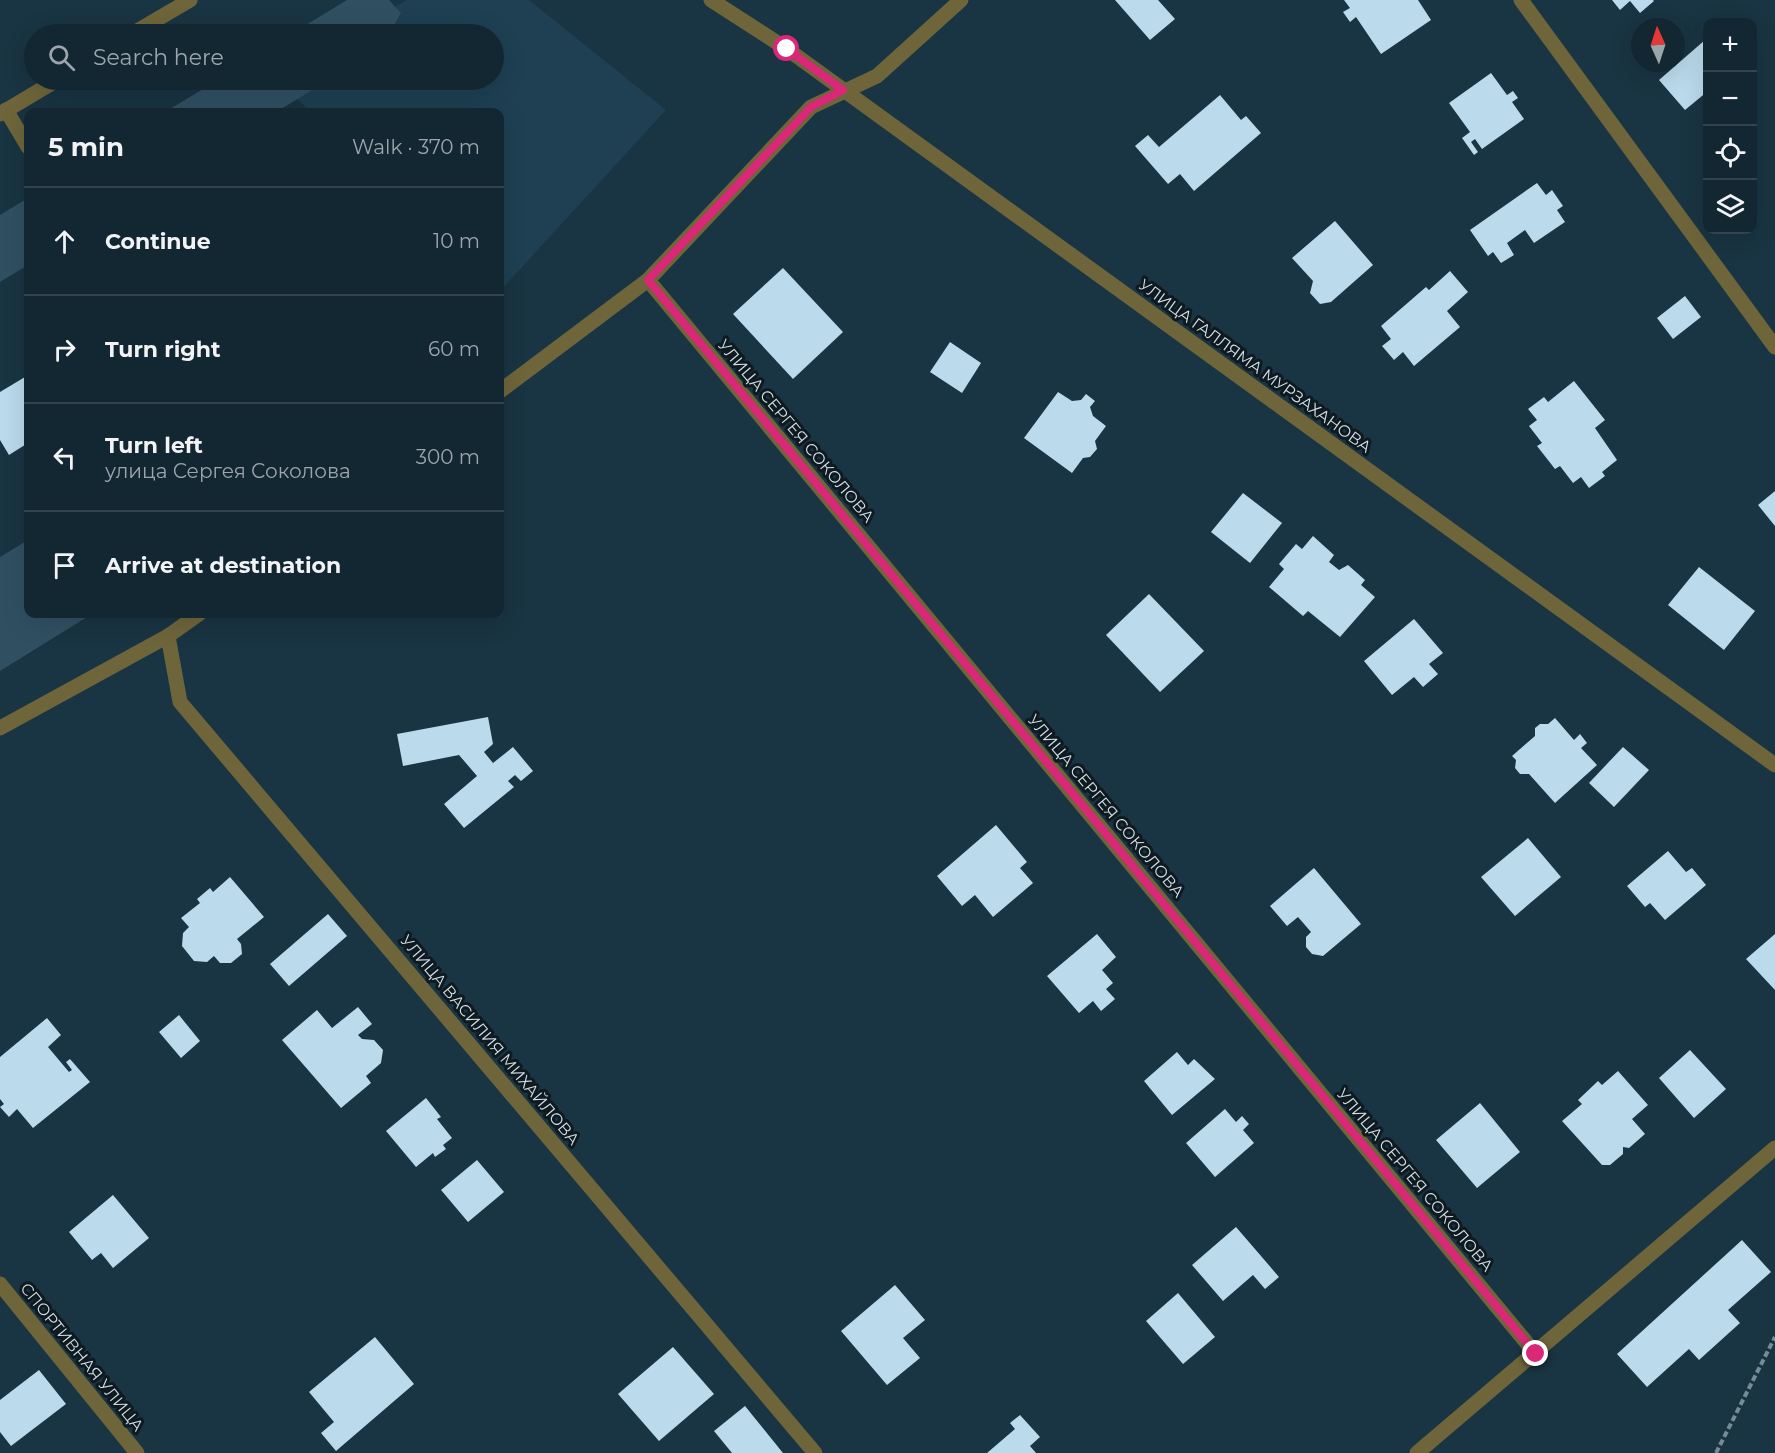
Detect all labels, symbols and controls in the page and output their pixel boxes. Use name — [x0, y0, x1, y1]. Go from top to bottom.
north arrow — [1631, 18, 1685, 72]
map controls — [1703, 18, 1757, 234]
button: + — [1703, 18, 1757, 72]
search box — [24, 24, 504, 90]
route start — [773, 35, 799, 61]
icon: search — [45, 41, 78, 74]
text: Search here — [93, 44, 224, 71]
button: − — [1703, 72, 1757, 126]
button: locate — [1703, 126, 1757, 180]
text: 5 min — [48, 131, 124, 163]
text: Walk · 370 m — [352, 135, 480, 159]
button: layers — [1703, 180, 1757, 234]
icon: ahead — [48, 225, 81, 258]
text: Continue — [105, 228, 211, 255]
text: 10 m — [433, 229, 480, 253]
street label: УЛИЦА ГАЛЛЯМА МУРЗАХАНОВА — [1135, 275, 1375, 457]
icon: right — [48, 333, 81, 366]
text: Turn right — [105, 336, 220, 363]
street label: УЛИЦА СЕРГЕЯ СОКОЛОВА — [714, 336, 878, 526]
text: 60 m — [428, 337, 480, 361]
text: Turn left — [105, 432, 203, 459]
icon: left — [48, 441, 81, 474]
text: 300 m — [416, 445, 480, 469]
text: улица Сергея Соколова — [105, 459, 351, 483]
icon: arrive — [48, 549, 81, 582]
text: Arrive at destination — [105, 552, 341, 579]
street label: УЛИЦА СЕРГЕЯ СОКОЛОВА — [1024, 711, 1188, 901]
street label: УЛИЦА ВАСИЛИЯ МИХАЙЛОВА — [397, 931, 584, 1149]
street label: УЛИЦА СЕРГЕЯ СОКОЛОВА — [1333, 1085, 1497, 1275]
street label: СПОРТИВНАЯ УЛИЦА — [16, 1279, 148, 1435]
route end — [1522, 1340, 1548, 1366]

